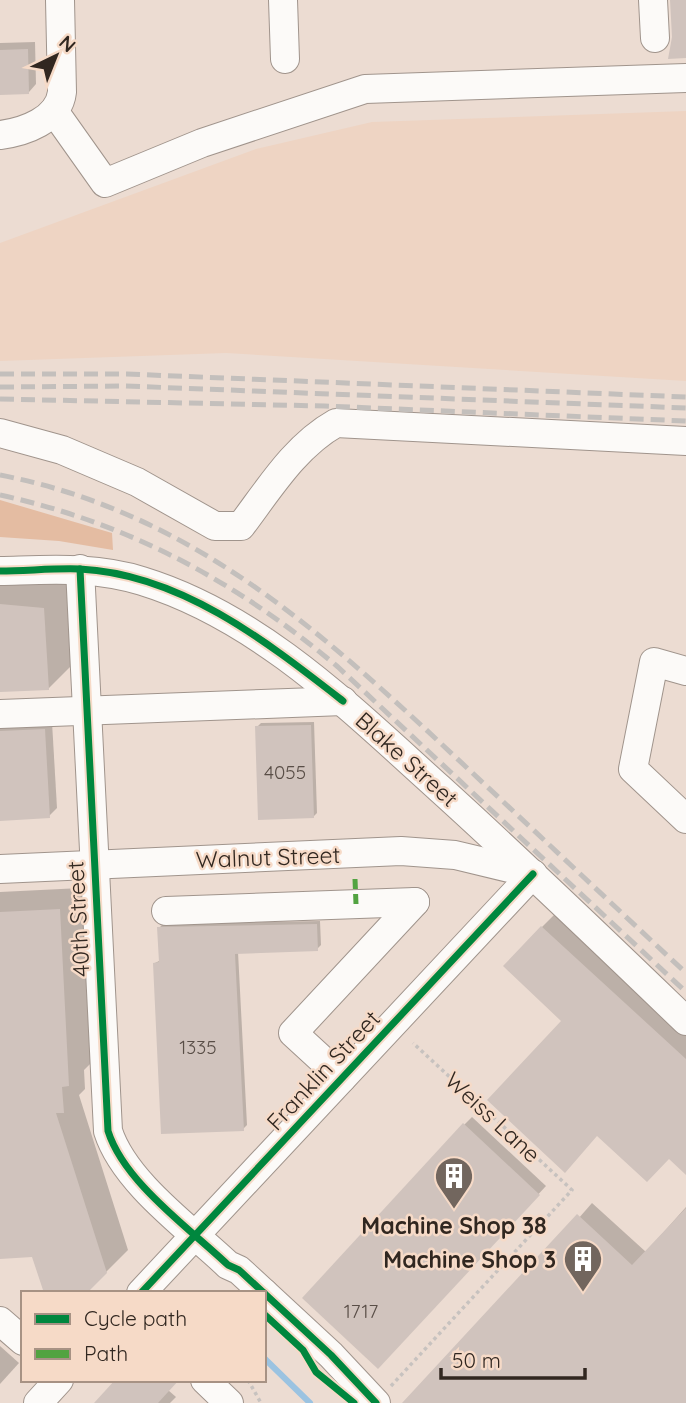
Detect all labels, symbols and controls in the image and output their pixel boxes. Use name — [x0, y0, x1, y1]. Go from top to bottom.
north arrow — [21, 21, 91, 91]
text: N — [54, 30, 81, 57]
street label: Blake Street — [350, 705, 464, 813]
house number: 4055 — [264, 760, 306, 784]
street label: Walnut Street — [195, 840, 341, 874]
street label: 40th Street — [60, 860, 96, 978]
street label: Franklin Street — [260, 1004, 386, 1136]
house number: 1335 — [179, 1035, 217, 1059]
street label: Weiss Lane — [439, 1065, 547, 1169]
building icon: Machine Shop 38 — [433, 1155, 475, 1210]
place label: Machine Shop 38 — [361, 1211, 547, 1240]
building icon: Machine Shop 3 — [562, 1238, 604, 1293]
place label: Machine Shop 3 — [383, 1245, 556, 1274]
legend — [21, 1291, 266, 1382]
house number: 1717 — [344, 1299, 378, 1323]
text: Cycle path — [84, 1305, 187, 1331]
scale bar — [441, 1336, 584, 1380]
text: Path — [84, 1340, 128, 1366]
text: 50 m — [452, 1347, 501, 1373]

